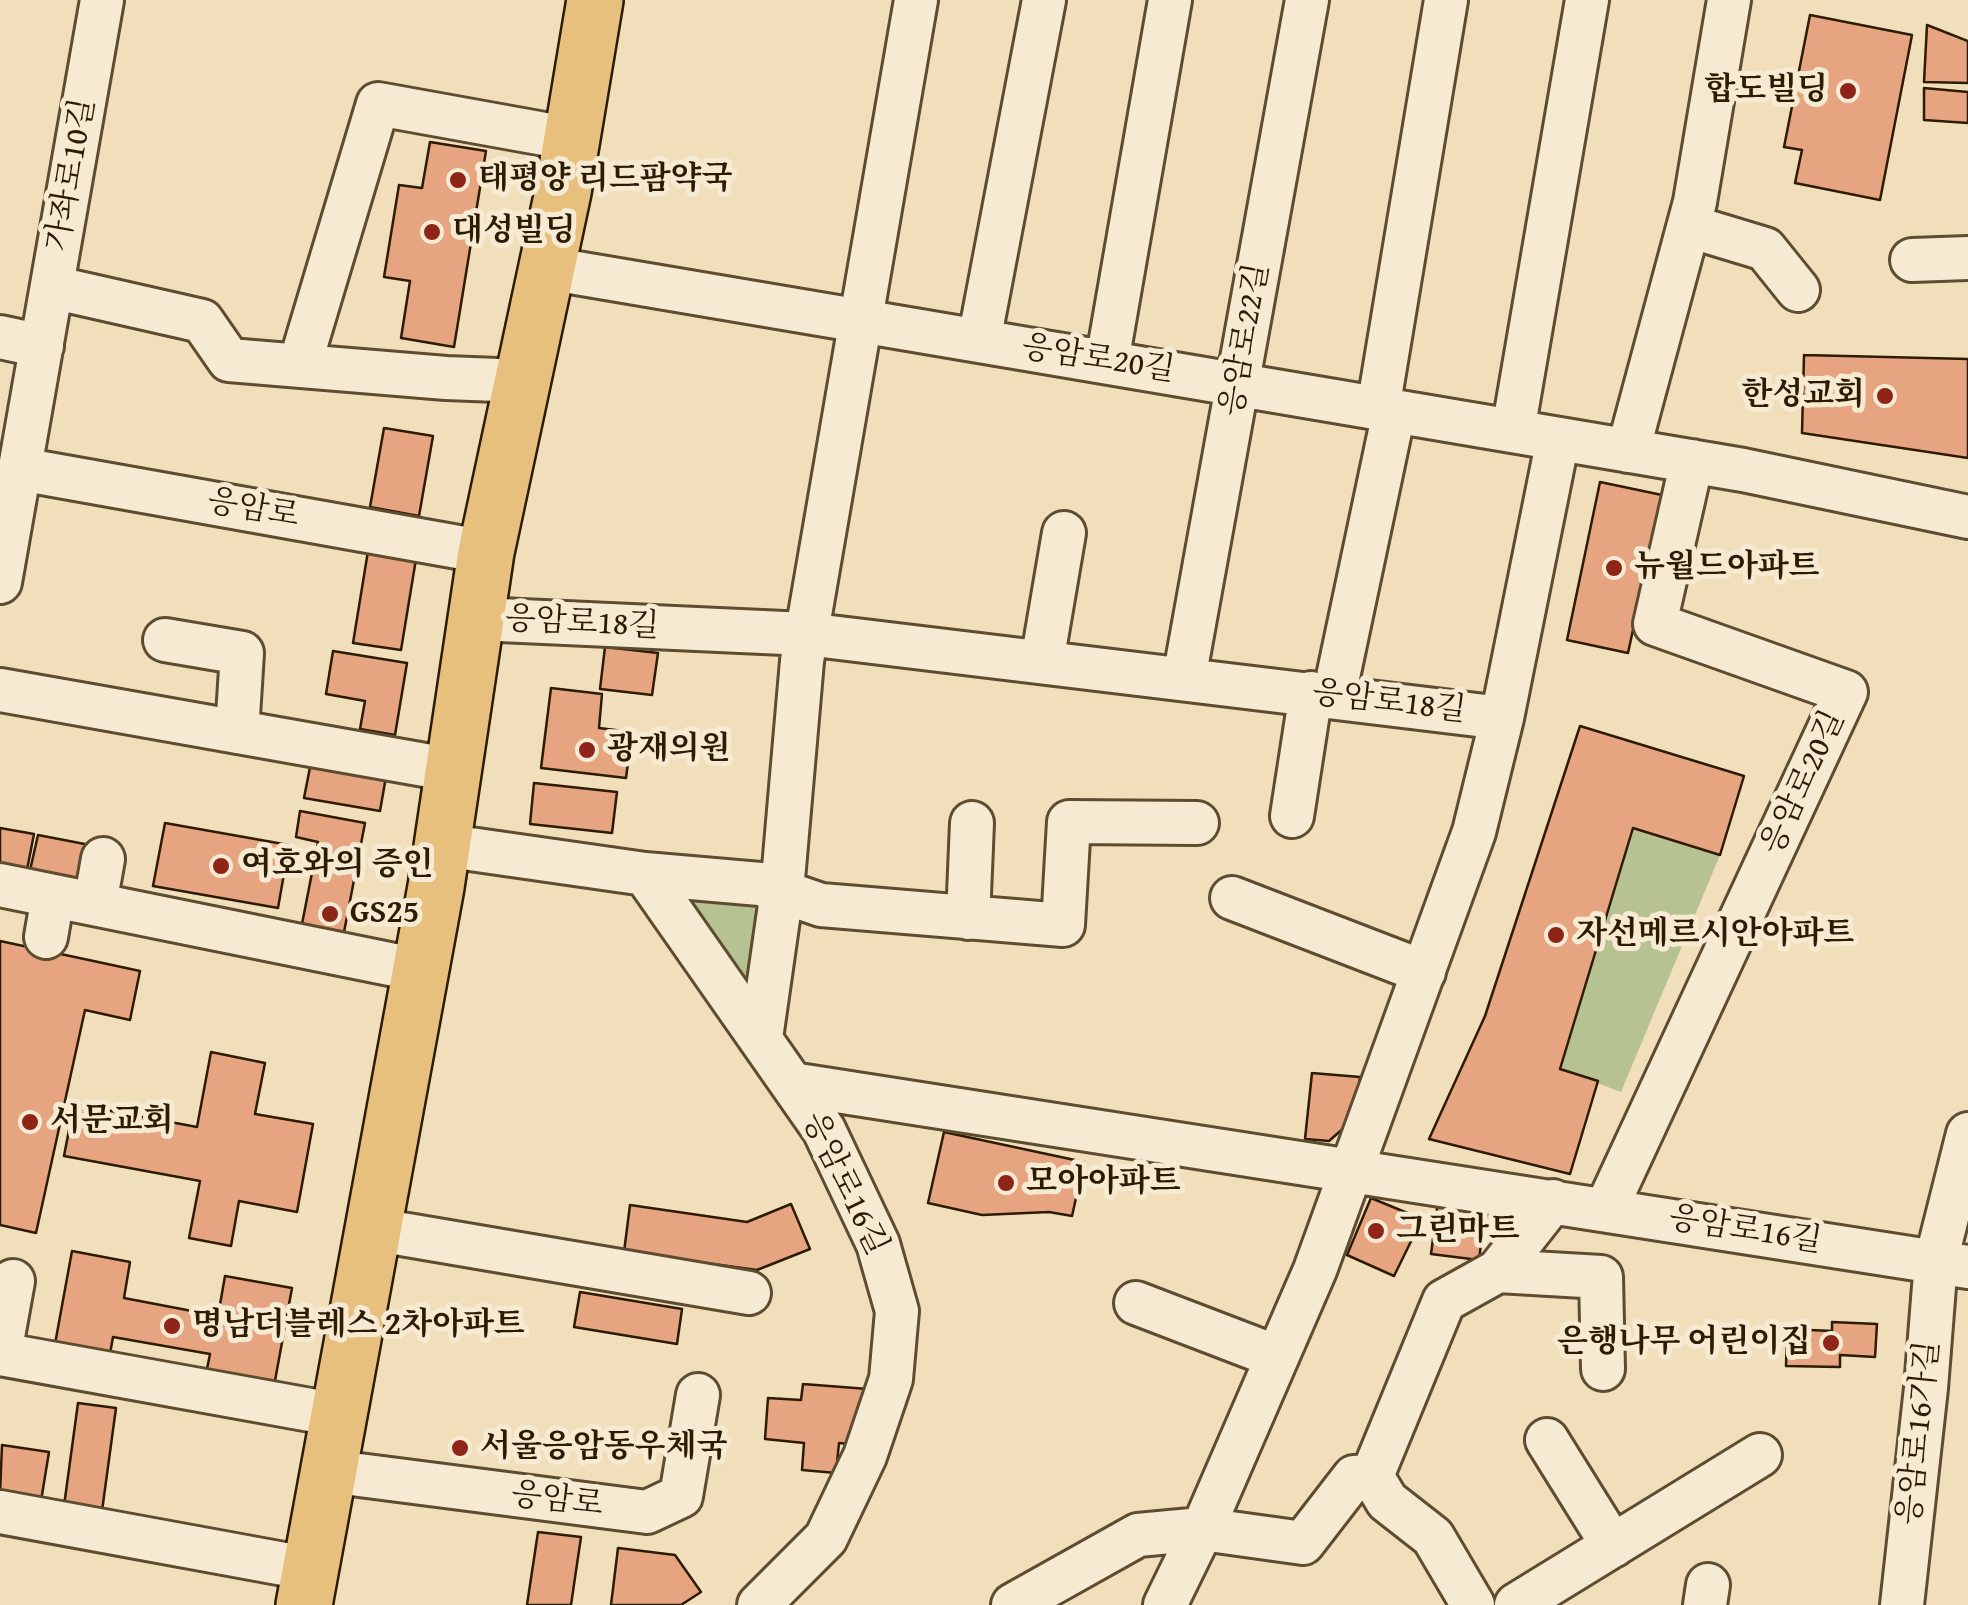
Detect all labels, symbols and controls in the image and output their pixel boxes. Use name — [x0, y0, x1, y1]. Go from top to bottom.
place label: 합도빌딩 — [1704, 72, 1828, 110]
marker: 합도빌딩 — [1837, 80, 1859, 102]
street label: 가좌로10길 — [40, 96, 104, 254]
place label: 태평양 리드팜약국 — [478, 161, 732, 199]
marker: 태평양 리드팜약국 — [447, 169, 469, 191]
place label: 대성빌딩 — [452, 213, 576, 251]
marker: 대성빌딩 — [421, 221, 443, 243]
street label: 응암로22길 — [1214, 261, 1278, 419]
street label: 응암로20길 — [1019, 329, 1177, 391]
place label: 한성교회 — [1741, 377, 1865, 415]
marker: 한성교회 — [1874, 385, 1896, 407]
street label: 응암로 — [204, 483, 302, 537]
place label: 뉴월드아파트 — [1634, 549, 1819, 587]
marker: 뉴월드아파트 — [1603, 557, 1625, 579]
street label: 응암로18길 — [504, 601, 660, 647]
street label: 응암로18길 — [1310, 675, 1468, 731]
street label: 응암로20길 — [1754, 705, 1854, 861]
place label: 광재의원 — [607, 731, 731, 769]
marker: 광재의원 — [576, 739, 598, 761]
place label: 여호와의 증인 — [241, 847, 434, 885]
marker: 여호와의 증인 — [210, 855, 232, 877]
place label: GS25 — [350, 895, 419, 933]
marker: GS25 — [319, 903, 341, 925]
place label: 자선메르시안아파트 — [1576, 916, 1854, 954]
marker: 자선메르시안아파트 — [1545, 924, 1567, 946]
place label: 서문교회 — [50, 1103, 174, 1141]
street label: 응암로16길 — [793, 1106, 895, 1262]
marker: 서문교회 — [19, 1111, 41, 1133]
place label: 모아아파트 — [1026, 1164, 1181, 1202]
marker: 모아아파트 — [995, 1172, 1017, 1194]
street label: 응암로16길 — [1666, 1200, 1824, 1262]
place label: 그린마트 — [1396, 1212, 1520, 1250]
marker: 그린마트 — [1365, 1220, 1387, 1242]
place label: 명남더블레스 2차아파트 — [192, 1307, 525, 1345]
marker: 명남더블레스 2차아파트 — [161, 1315, 183, 1337]
place label: 은행나무 어린이집 — [1557, 1324, 1811, 1362]
marker: 은행나무 어린이집 — [1820, 1332, 1842, 1354]
street label: 응암로16가길 — [1891, 1339, 1949, 1527]
place label: 서울응암동우체국 — [480, 1429, 727, 1467]
marker: 서울응암동우체국 — [449, 1437, 471, 1459]
street label: 응암로 — [509, 1476, 605, 1526]

